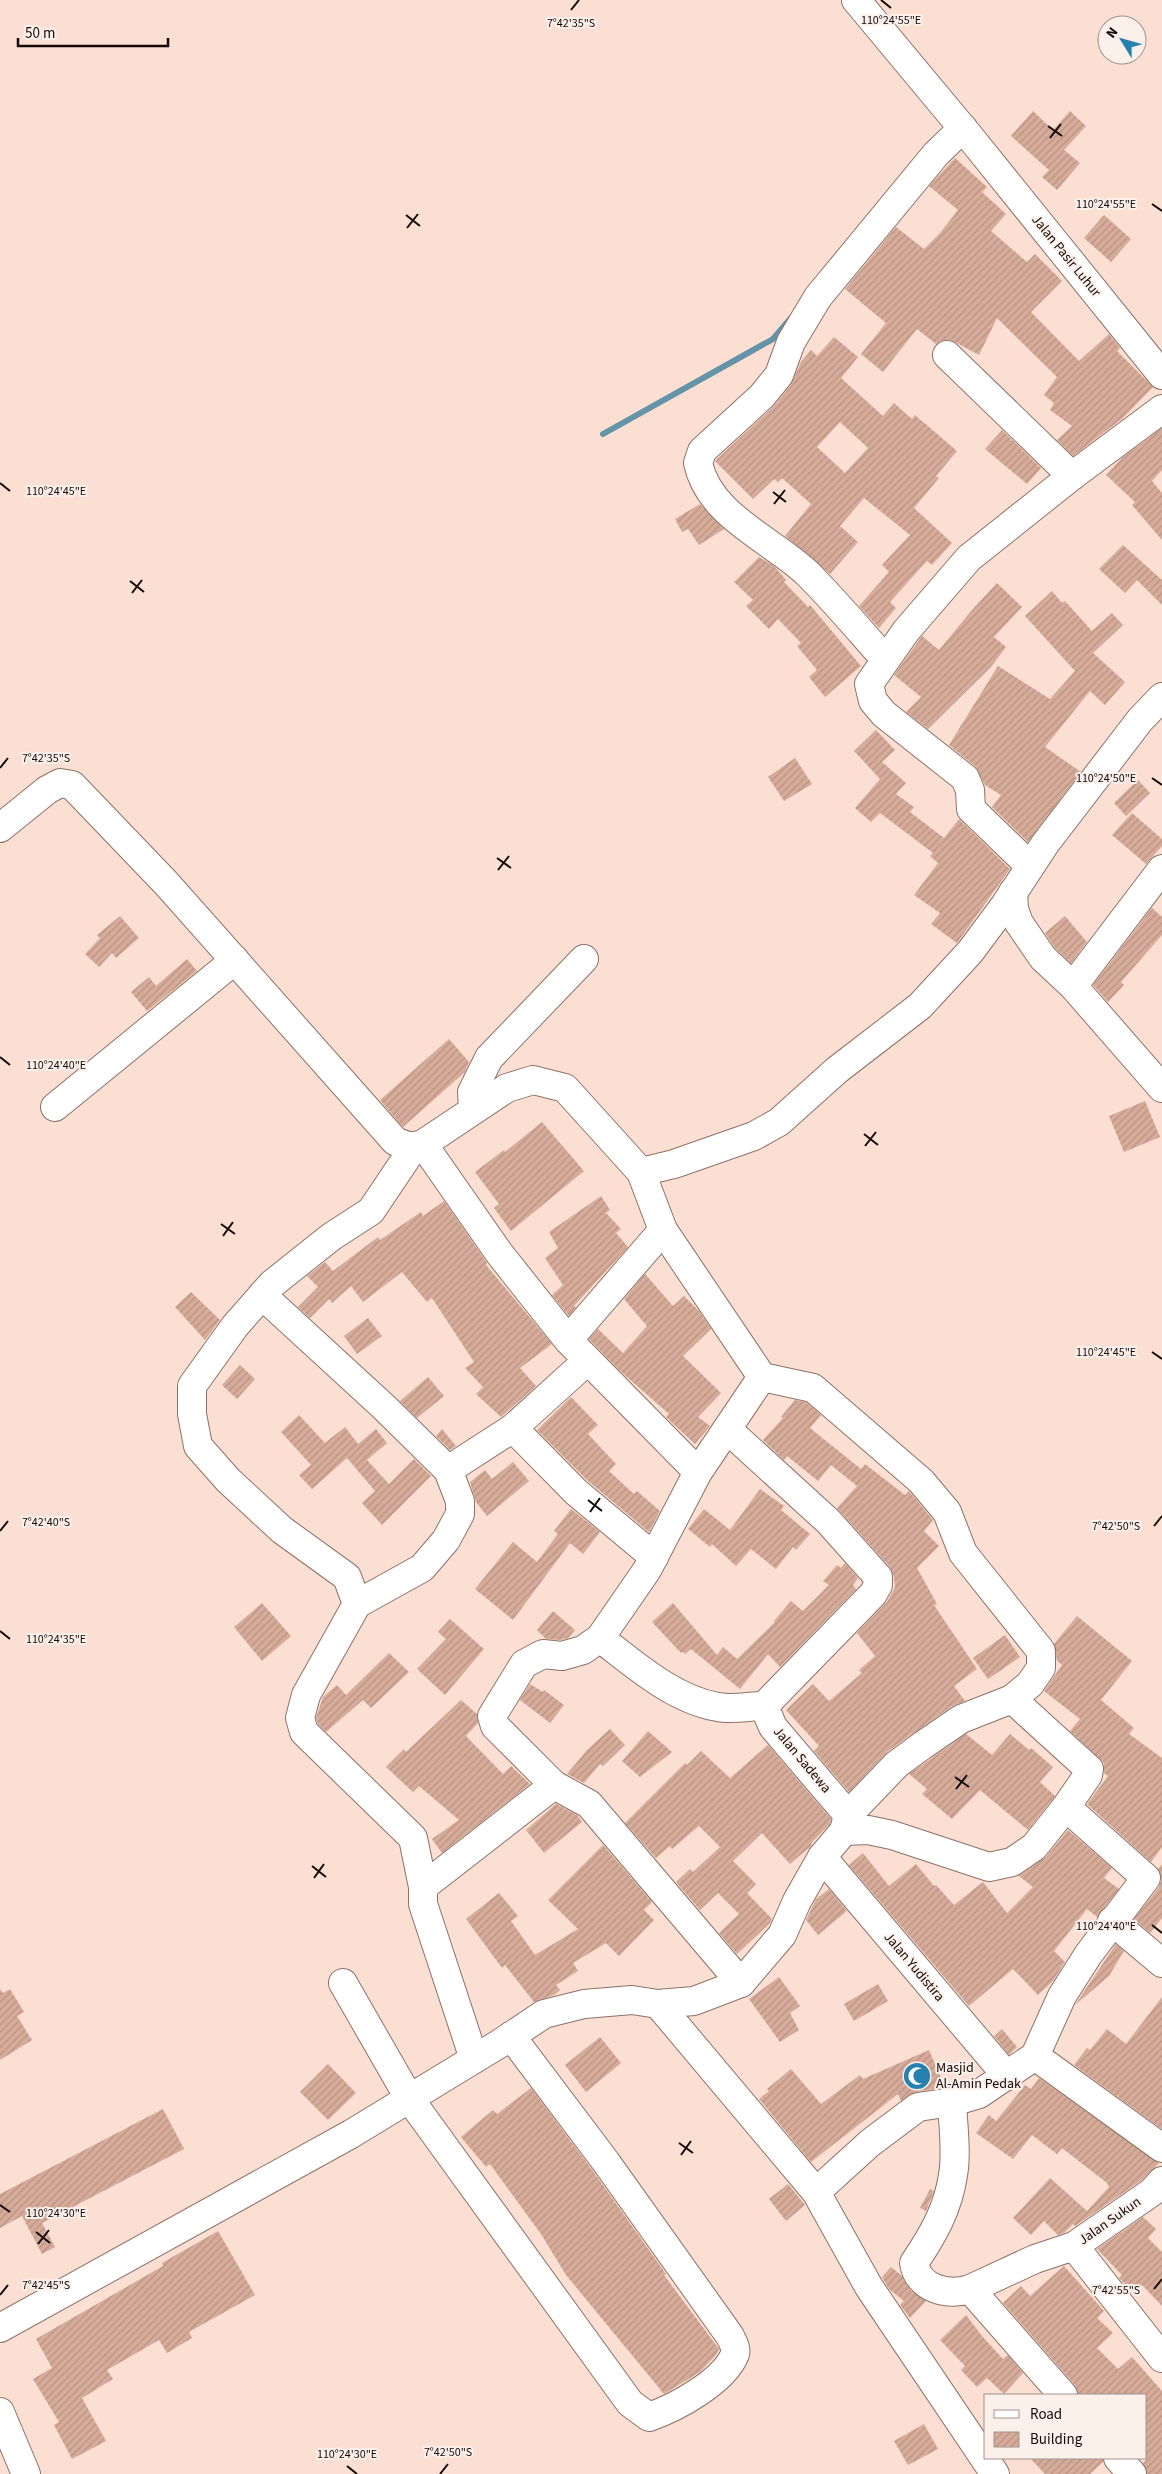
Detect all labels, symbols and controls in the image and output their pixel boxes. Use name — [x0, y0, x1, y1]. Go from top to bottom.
text: 110°24'55"E — [861, 12, 921, 29]
scale bar — [18, 15, 168, 47]
text: 7°42'35"S — [547, 15, 595, 32]
north arrow — [1097, 15, 1147, 65]
text: 50 m — [25, 23, 55, 44]
text: N — [1102, 23, 1123, 43]
text: 110°24'55"E — [1076, 196, 1136, 213]
street label: Jalan Pasir Luhur — [1027, 211, 1106, 301]
text: 110°24'45"E — [26, 483, 86, 500]
text: 7°42'35"S — [22, 750, 70, 767]
text: 110°24'50"E — [1076, 770, 1136, 787]
text: 110°24'40"E — [26, 1057, 86, 1074]
text: 110°24'45"E — [1076, 1344, 1136, 1361]
text: 7°42'40"S — [22, 1514, 70, 1531]
text: 7°42'50"S — [1092, 1518, 1140, 1535]
text: 110°24'35"E — [26, 1631, 86, 1648]
street label: Jalan Sadewa — [768, 1722, 836, 1798]
text: 110°24'40"E — [1076, 1918, 1136, 1935]
street label: Jalan Yudistira — [879, 1928, 949, 2006]
place label: Masjid Al-Amin Pedak — [936, 2058, 1021, 2094]
mosque icon: Masjid Al-Amin Pedak — [902, 2061, 932, 2091]
street label: Jalan Sukun — [1075, 2192, 1145, 2250]
text: 110°24'30"E — [26, 2205, 86, 2222]
text: 7°42'45"S — [22, 2277, 70, 2294]
text: 7°42'55"S — [1092, 2282, 1140, 2299]
legend — [984, 2394, 1147, 2459]
text: Road — [1030, 2404, 1062, 2425]
text: Building — [1030, 2429, 1083, 2450]
text: 7°42'50"S — [424, 2444, 472, 2461]
text: 110°24'30"E — [317, 2446, 377, 2463]

